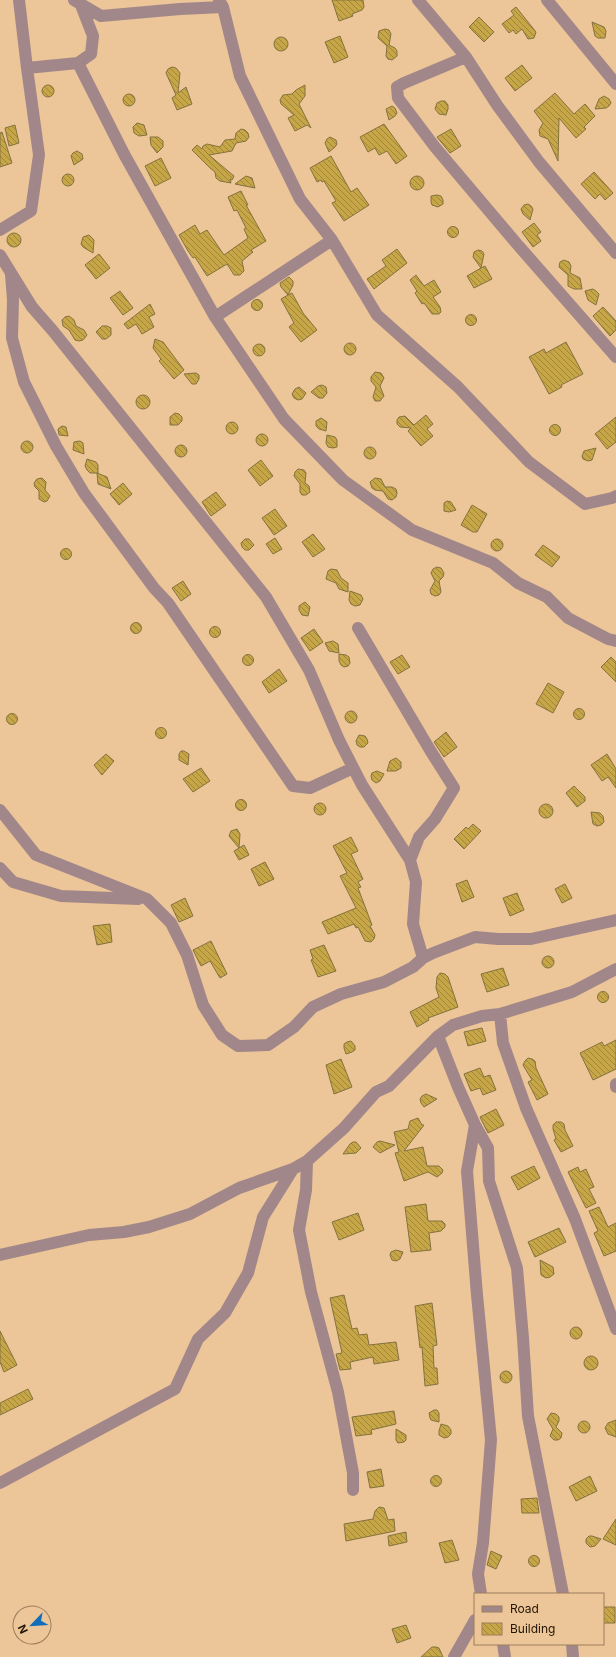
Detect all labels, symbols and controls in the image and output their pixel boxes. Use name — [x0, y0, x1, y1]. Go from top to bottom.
legend — [474, 1593, 604, 1645]
text: Road — [510, 1601, 539, 1616]
north arrow — [12, 1605, 52, 1645]
text: Building — [510, 1621, 555, 1636]
text: N — [15, 1622, 31, 1636]

